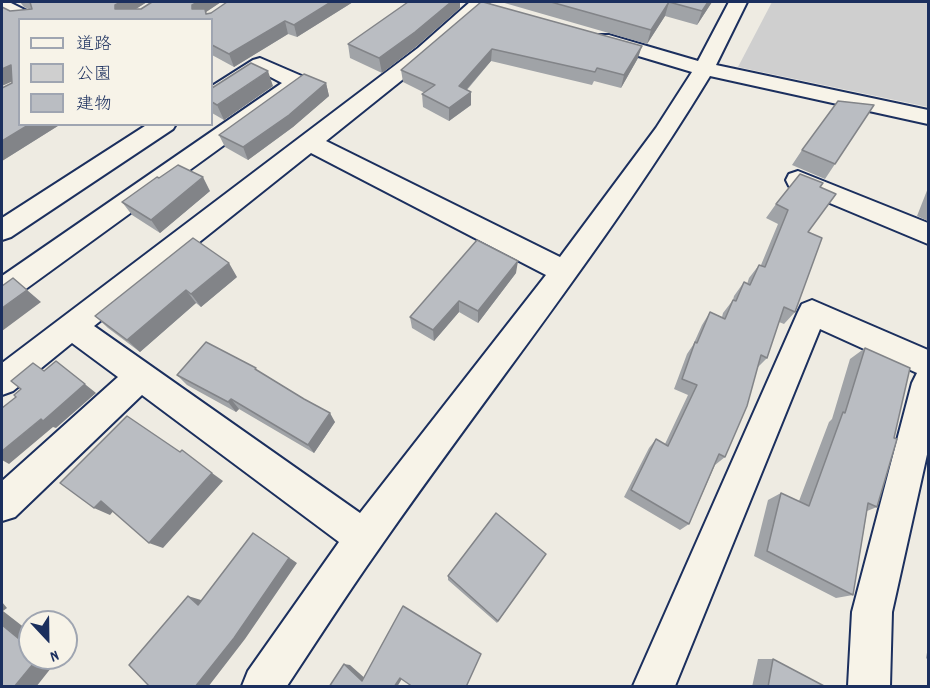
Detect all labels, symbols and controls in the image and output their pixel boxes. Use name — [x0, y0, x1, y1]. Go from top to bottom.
legend — [18, 18, 213, 126]
text: 道路 — [76, 33, 112, 58]
text: 公園 — [76, 63, 112, 88]
text: 建物 — [76, 93, 112, 118]
north arrow — [18, 610, 78, 670]
text: N — [46, 643, 62, 667]

